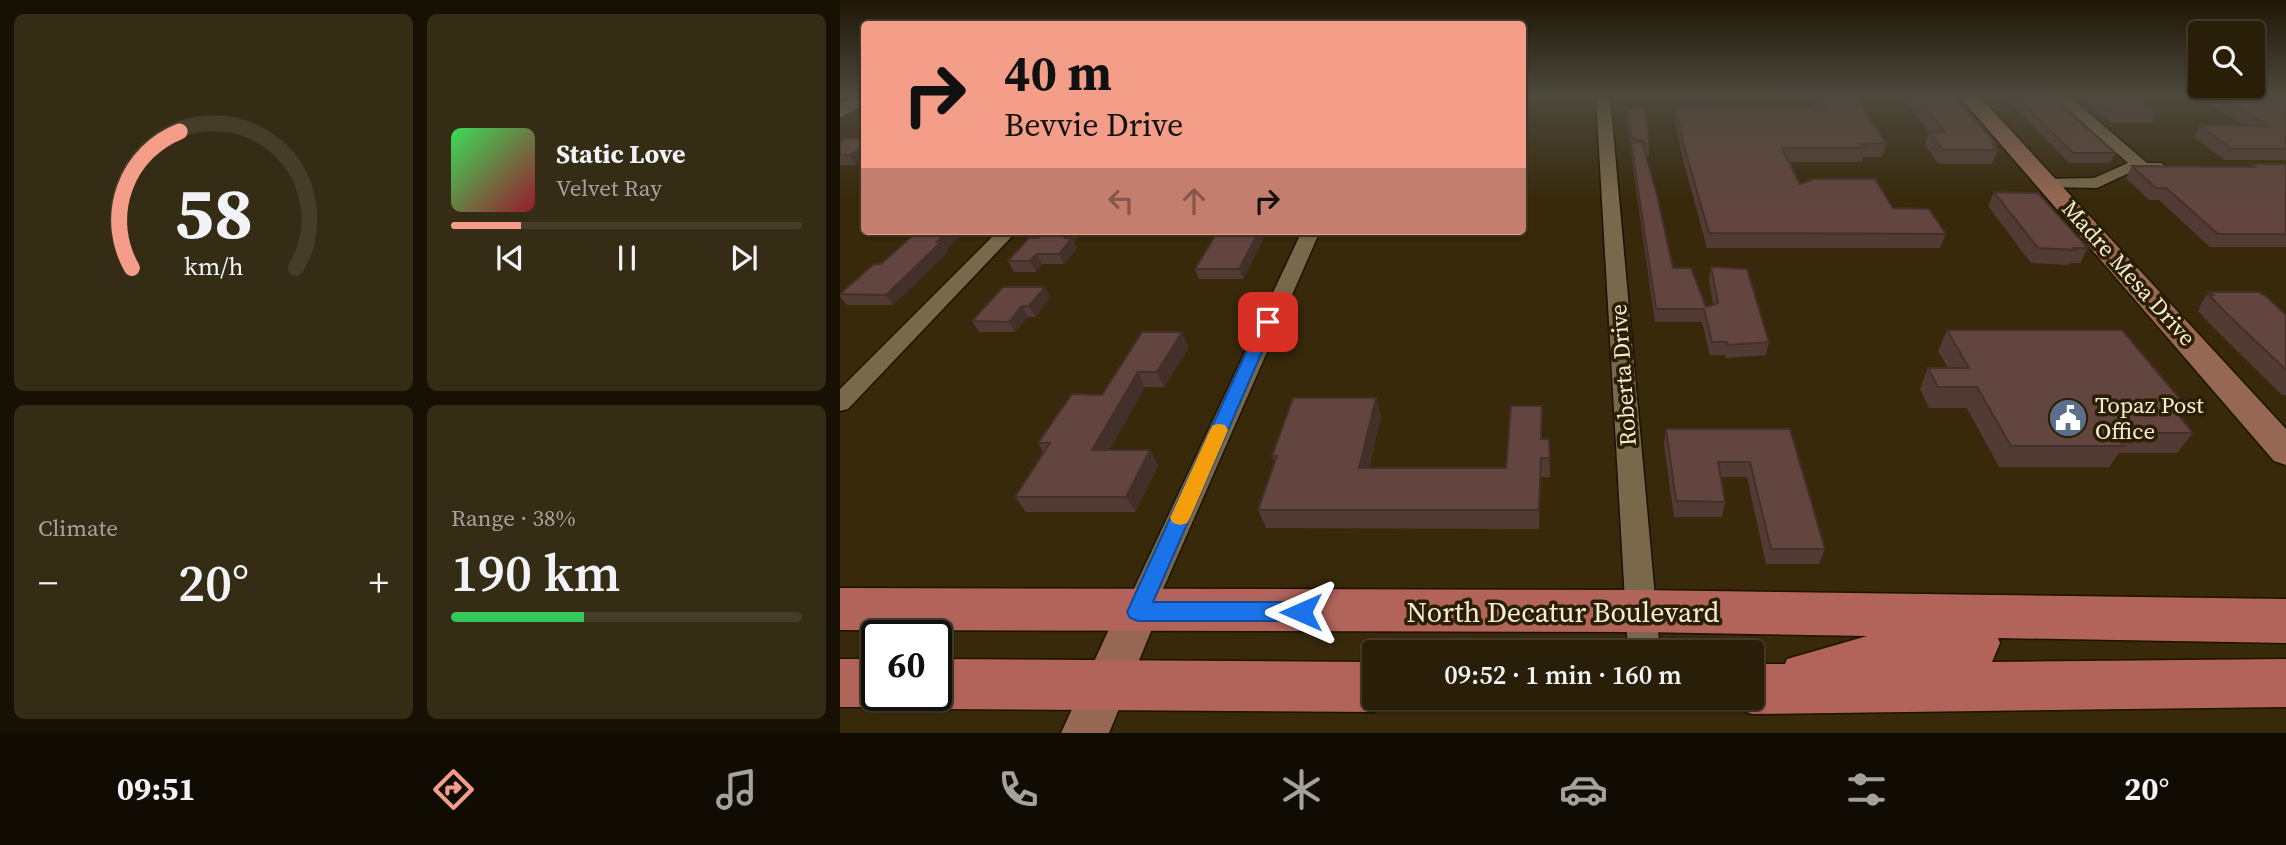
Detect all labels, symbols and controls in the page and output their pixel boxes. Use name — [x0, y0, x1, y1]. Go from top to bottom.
map controls — [2188, 21, 2265, 98]
button: search — [2188, 21, 2265, 98]
text: 40 m — [1004, 39, 1112, 106]
icon: right — [889, 49, 980, 140]
text: Bevvie Drive — [1004, 103, 1183, 147]
text: Static Love — [556, 136, 685, 172]
text: 58 — [174, 164, 253, 263]
text: Velvet Ray — [556, 172, 662, 204]
icon: left — [1102, 182, 1140, 220]
icon: ahead — [1175, 182, 1213, 220]
icon: right — [1248, 182, 1286, 220]
street label: Madre Mesa Drive — [2055, 193, 2203, 353]
icon: previous — [491, 239, 529, 277]
icon: pause — [608, 239, 646, 277]
icon: next — [725, 239, 763, 277]
text: km/h — [184, 249, 243, 283]
pin — [1238, 292, 1298, 352]
icon: arrive — [1249, 303, 1287, 341]
street label: Roberta Drive — [1602, 303, 1644, 447]
place label: Topaz Post Office — [2095, 389, 2204, 447]
public building icon: Topaz Post Office — [2047, 397, 2089, 439]
text: Range · 38% — [451, 502, 576, 534]
text: Climate — [38, 512, 118, 544]
text: 190 km — [451, 537, 620, 608]
text: 20° — [178, 547, 249, 618]
text: − — [38, 557, 58, 609]
text: + — [369, 557, 389, 609]
position arrow — [1264, 575, 1338, 649]
street label: North Decatur Boulevard — [1407, 593, 1720, 631]
speed limit sign: 60 — [861, 620, 952, 711]
text: 09:52 · 1 min · 160 m — [1444, 657, 1682, 693]
icon: directions — [429, 765, 478, 814]
icon: music — [712, 765, 761, 814]
icon: phone — [994, 765, 1043, 814]
icon: climate — [1277, 765, 1326, 814]
icon: car — [1559, 765, 1608, 814]
icon: filters — [1842, 765, 1891, 814]
text: 09:51 — [117, 767, 196, 811]
text: 20° — [2124, 767, 2169, 811]

